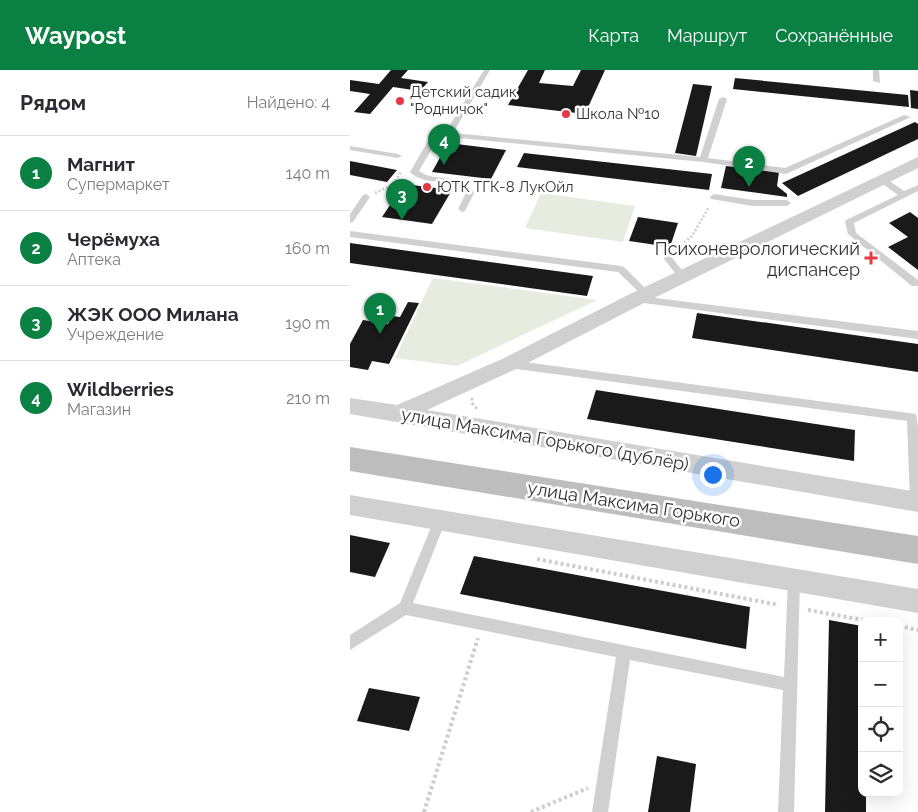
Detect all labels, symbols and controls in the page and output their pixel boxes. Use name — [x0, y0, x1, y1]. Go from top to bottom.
text: Waypost — [25, 21, 126, 50]
text: Карта — [588, 25, 639, 46]
text: Маршрут — [667, 25, 747, 46]
text: Сохранённые — [775, 25, 893, 46]
place label: Детский садик "Родничок" — [410, 83, 517, 118]
text: Рядом — [20, 90, 86, 115]
text: Найдено: 4 — [247, 93, 330, 112]
marker: Детский садик "Родничок" — [394, 95, 406, 107]
place label: Школа №10 — [576, 105, 660, 123]
marker: Школа №10 — [560, 108, 572, 120]
pin: 4 — [428, 124, 460, 165]
pin: 2 — [733, 146, 765, 187]
text: Магнит — [67, 153, 135, 175]
text: 1 — [32, 164, 40, 183]
text: 140 m — [286, 164, 330, 183]
text: Супермаркет — [67, 175, 170, 194]
place label: ЮТК ТГК-8 ЛукОйл — [437, 178, 574, 196]
pin: 3 — [386, 179, 418, 220]
marker: ЮТК ТГК-8 ЛукОйл — [421, 181, 433, 193]
text: Черёмуха — [67, 228, 160, 250]
place label: Психоневрологический диспансер — [655, 238, 860, 280]
text: 2 — [31, 239, 41, 258]
text: 160 m — [285, 239, 330, 258]
text: Аптека — [67, 250, 121, 269]
marker: Психоневрологический диспансер — [864, 251, 878, 265]
pin: 1 — [364, 293, 396, 334]
text: ЖЭК ООО Милана — [67, 303, 239, 325]
text: 3 — [32, 314, 40, 333]
text: 190 m — [285, 314, 330, 333]
text: Учреждение — [67, 325, 164, 344]
text: Wildberries — [67, 378, 174, 400]
text: 4 — [31, 389, 41, 408]
text: 210 m — [286, 389, 330, 408]
text: Магазин — [67, 400, 131, 419]
street label: улица Максима Горького (дублёр) — [399, 403, 691, 475]
your location — [700, 462, 726, 488]
street label: улица Максима Горького — [526, 477, 742, 531]
map controls — [858, 617, 903, 797]
button: + — [858, 617, 903, 662]
button: − — [858, 662, 903, 707]
button: locate — [858, 707, 903, 752]
button: layers — [858, 752, 903, 797]

